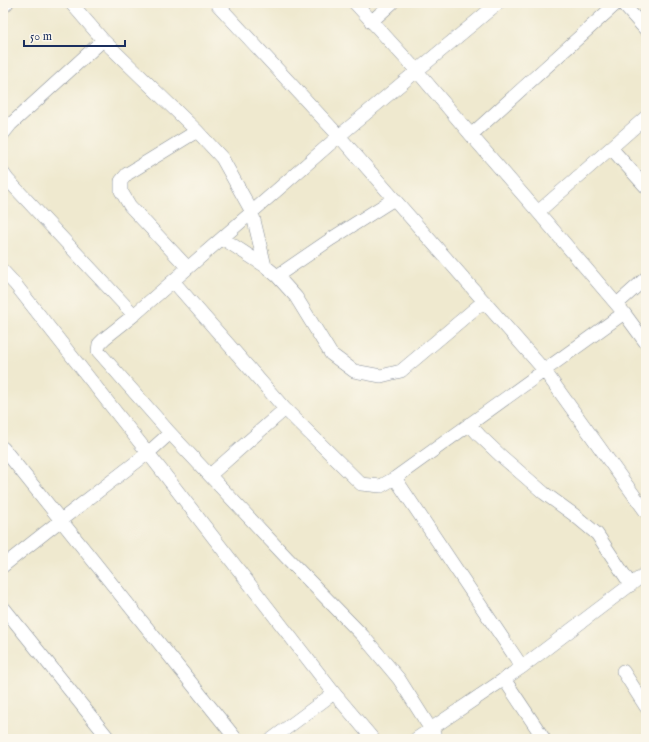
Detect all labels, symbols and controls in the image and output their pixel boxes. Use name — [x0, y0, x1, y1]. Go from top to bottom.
scale bar — [24, 22, 125, 48]
text: 50 m — [30, 29, 52, 44]

